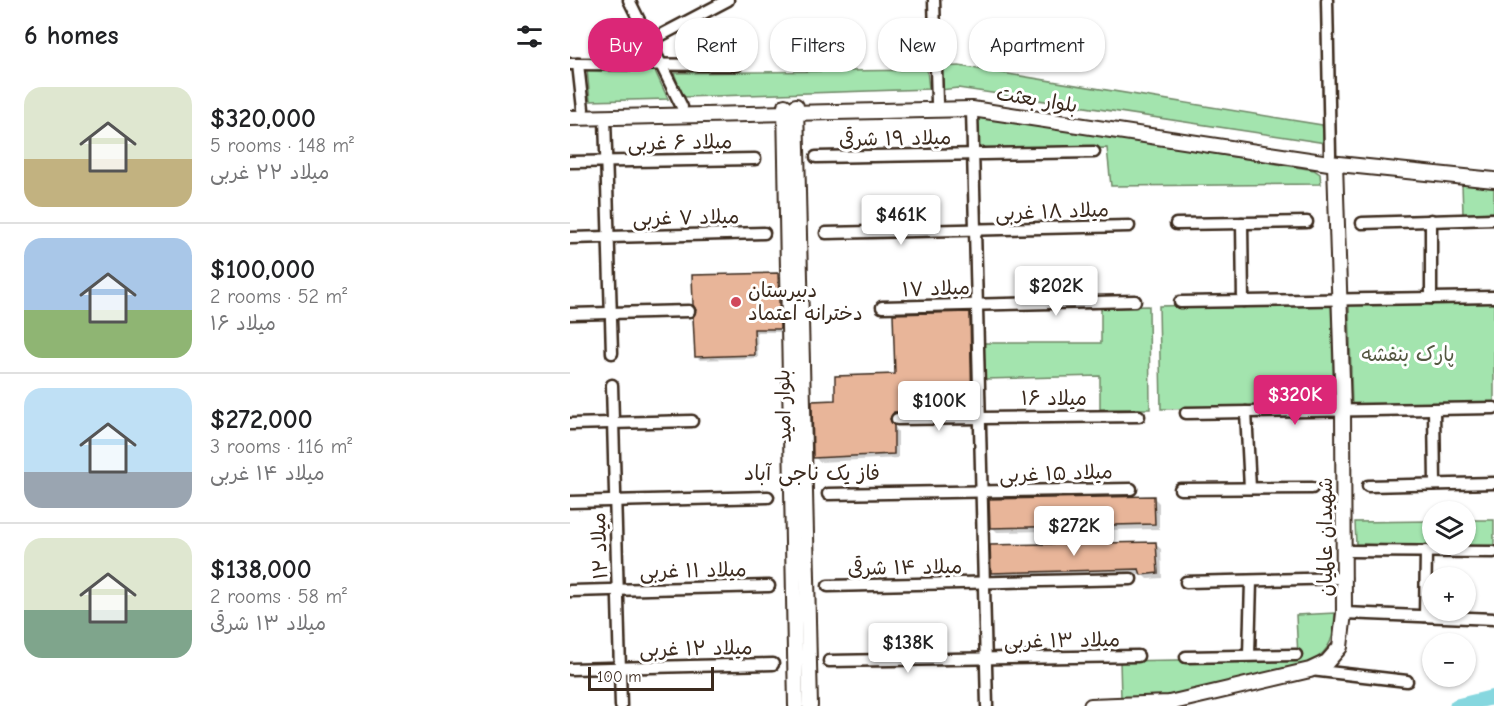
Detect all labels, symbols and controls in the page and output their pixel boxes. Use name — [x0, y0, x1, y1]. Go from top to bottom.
chip: Buy — [588, 18, 663, 72]
chip: Rent — [675, 18, 758, 72]
chip: Filters — [770, 18, 866, 72]
chip: New — [878, 18, 957, 72]
chip: Apartment — [969, 18, 1105, 72]
icon: filters — [513, 20, 546, 53]
text: 6 homes — [24, 21, 119, 51]
street label: بلوار بعثت — [995, 82, 1079, 117]
text: $320,000 — [210, 104, 316, 134]
icon: home — [72, 111, 144, 183]
street label: میلاد ۱۹ شرقی — [839, 124, 951, 151]
street label: میلاد ۶ غربی — [628, 130, 733, 156]
text: 5 rooms · 148 m² — [210, 134, 354, 157]
text: میلاد ۲۲ غربی — [210, 161, 330, 184]
pin: $461K — [859, 195, 943, 246]
street label: میلاد ۱۸ غربی — [995, 198, 1109, 226]
text: $461K — [876, 203, 927, 226]
street label: میلاد ۷ غربی — [633, 205, 740, 231]
text: $100,000 — [210, 255, 315, 285]
icon: home — [72, 262, 144, 334]
pin: $202K — [1014, 266, 1098, 317]
text: $202K — [1029, 274, 1083, 297]
street label: میلاد ۱۷ — [902, 276, 970, 301]
place label: دبیرستان دخترانه اعتماد — [748, 279, 863, 325]
text: 2 rooms · 52 m² — [210, 285, 347, 308]
marker: دبیرستان دخترانه اعتماد — [729, 295, 743, 309]
text: میلاد ۱۶ — [210, 312, 276, 335]
park label: پارک بنفشه — [1361, 343, 1455, 367]
street label: بلوار امید — [771, 369, 796, 443]
pin: $320K — [1253, 375, 1337, 426]
pin: $100K — [897, 381, 981, 432]
text: $320K — [1268, 383, 1322, 406]
street label: میلاد ۱۶ — [1021, 387, 1087, 410]
text: $100K — [912, 389, 966, 412]
text: $272,000 — [210, 405, 313, 435]
icon: home — [72, 412, 144, 484]
text: 3 rooms · 116 m² — [210, 435, 352, 458]
street label: میلاد ۱۵ غربی — [999, 460, 1113, 488]
district label: فاز یک ناجی آباد — [744, 461, 880, 487]
text: میلاد ۱۴ غربی — [210, 462, 325, 485]
street label: شهیدان عالمیان — [1314, 477, 1337, 597]
map controls — [1422, 501, 1476, 687]
button: layers — [1422, 501, 1476, 555]
pin: $272K — [1032, 506, 1116, 557]
street label: میلاد ۱۲ — [587, 512, 612, 580]
text: $272K — [1048, 514, 1100, 537]
street label: میلاد ۱۴ شرقی — [847, 553, 963, 580]
text: $138,000 — [210, 555, 312, 585]
street label: میلاد ۱۱ غربی — [639, 558, 747, 584]
icon: home — [72, 562, 144, 634]
button: + — [1422, 567, 1476, 621]
text: 2 rooms · 58 m² — [210, 585, 347, 608]
text: میلاد ۱۳ شرقی — [210, 612, 326, 635]
pin: $138K — [866, 623, 950, 674]
street label: میلاد ۱۳ غربی — [1004, 628, 1120, 654]
text: $138K — [882, 631, 934, 654]
button: − — [1422, 633, 1476, 687]
street label: میلاد ۱۲ غربی — [639, 636, 753, 662]
scale bar — [588, 664, 714, 692]
text: 100 m — [597, 668, 641, 686]

